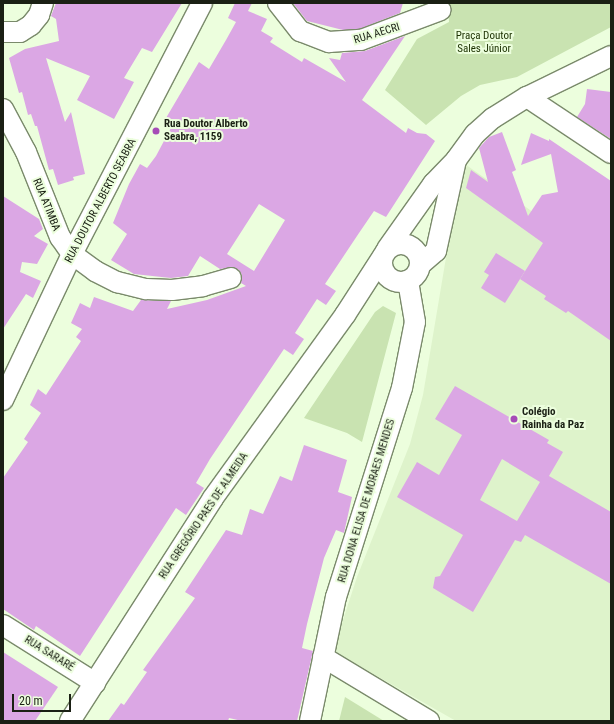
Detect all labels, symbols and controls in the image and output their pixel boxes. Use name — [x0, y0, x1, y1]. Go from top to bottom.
street label: RUA AECRI — [352, 21, 402, 47]
park label: Praça Doutor Sales Júnior — [456, 30, 512, 56]
place label: Rua Doutor Alberto Seabra, 1159 — [164, 118, 248, 144]
marker: Rua Doutor Alberto Seabra, 1159 — [151, 126, 161, 136]
street label: RUA DOUTOR ALBERTO SEABRA — [62, 136, 140, 266]
street label: RUA ATIMBA — [29, 177, 63, 233]
place label: Colégio Rainha da Paz — [522, 406, 584, 432]
marker: Colégio Rainha da Paz — [509, 414, 519, 424]
street label: RUA DONA ELISA DE MORAES MENDES — [336, 418, 398, 584]
street label: RUA GREGÓRIO PAES DE ALMEIDA — [157, 450, 251, 582]
street label: RUA SARARÉ — [22, 633, 76, 675]
scale bar — [14, 686, 73, 712]
text: 20 m — [19, 694, 43, 708]

